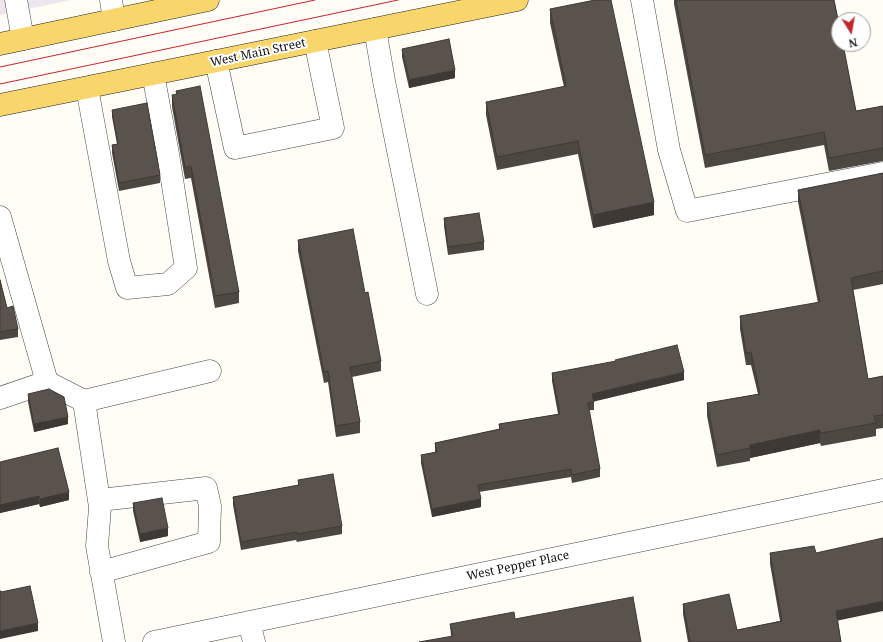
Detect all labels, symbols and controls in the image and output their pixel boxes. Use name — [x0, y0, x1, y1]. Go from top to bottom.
north arrow — [831, 12, 871, 52]
text: N — [848, 35, 859, 51]
street label: West Main Street — [209, 36, 307, 70]
street label: West Pepper Place — [465, 548, 571, 584]

